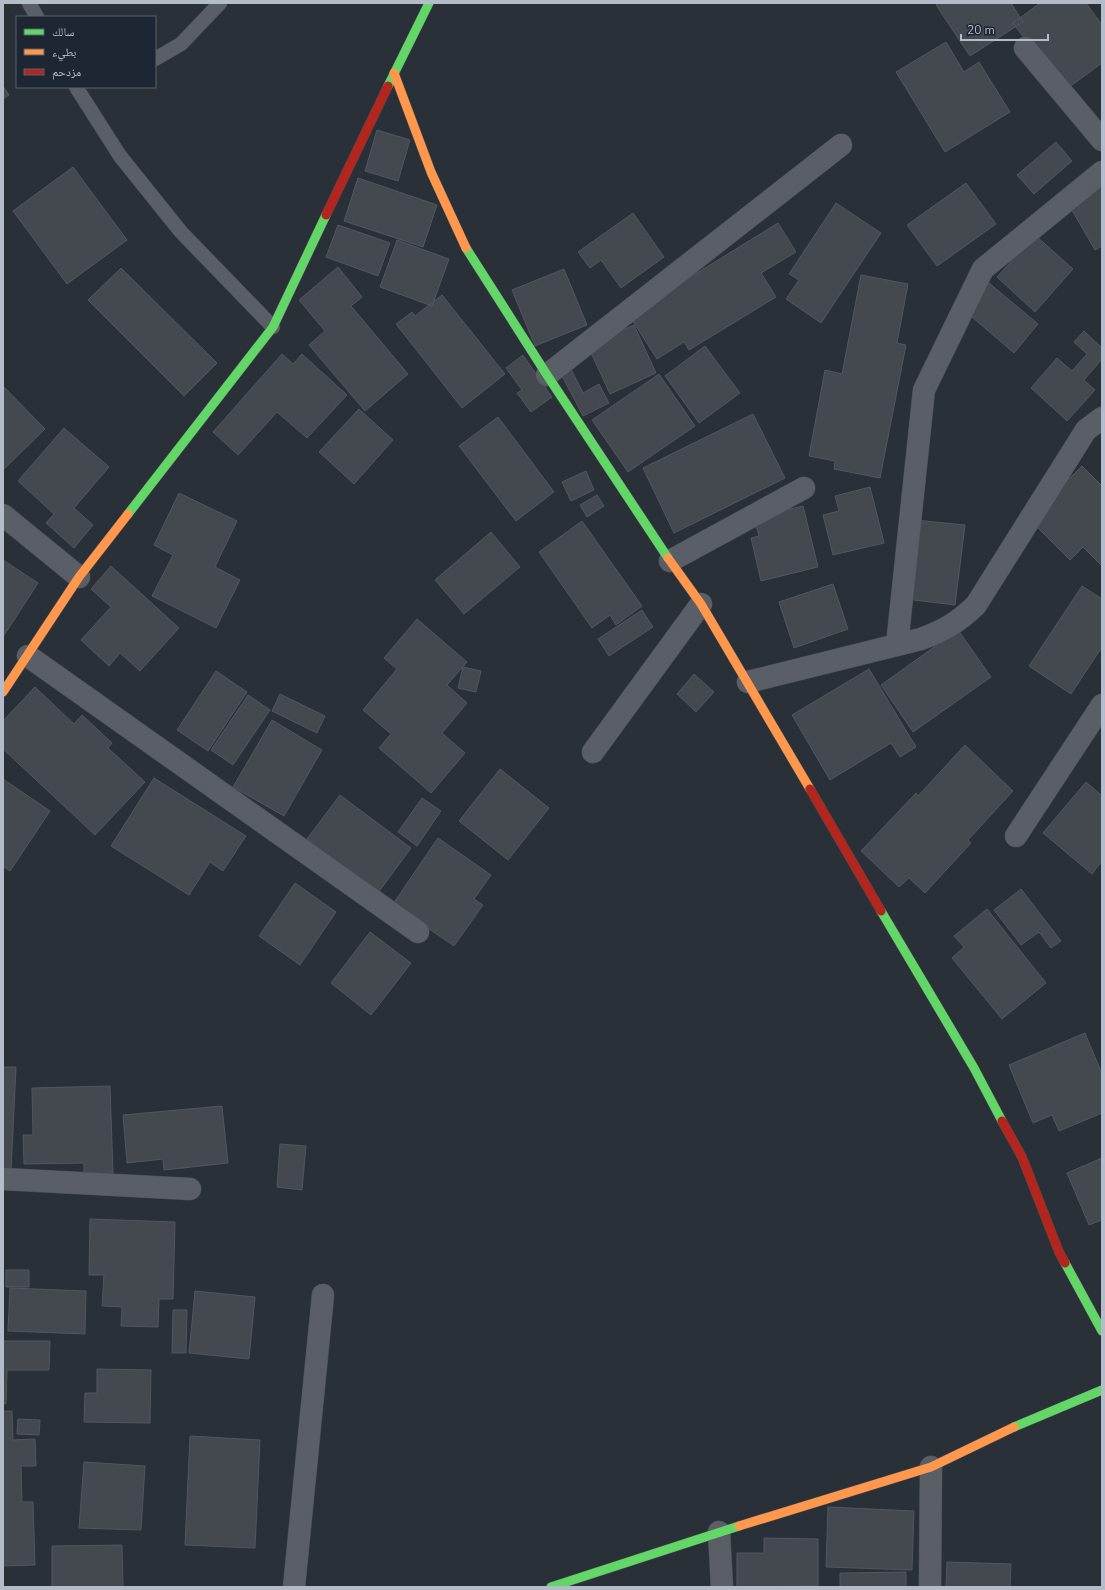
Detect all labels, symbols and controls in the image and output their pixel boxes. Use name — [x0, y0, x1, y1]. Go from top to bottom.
legend — [16, 16, 156, 88]
scale bar — [961, 16, 1048, 42]
text: 20 m — [967, 22, 995, 38]
text: سالك — [52, 24, 74, 40]
text: بطيء — [52, 44, 76, 62]
text: مزدحم — [52, 64, 81, 80]

